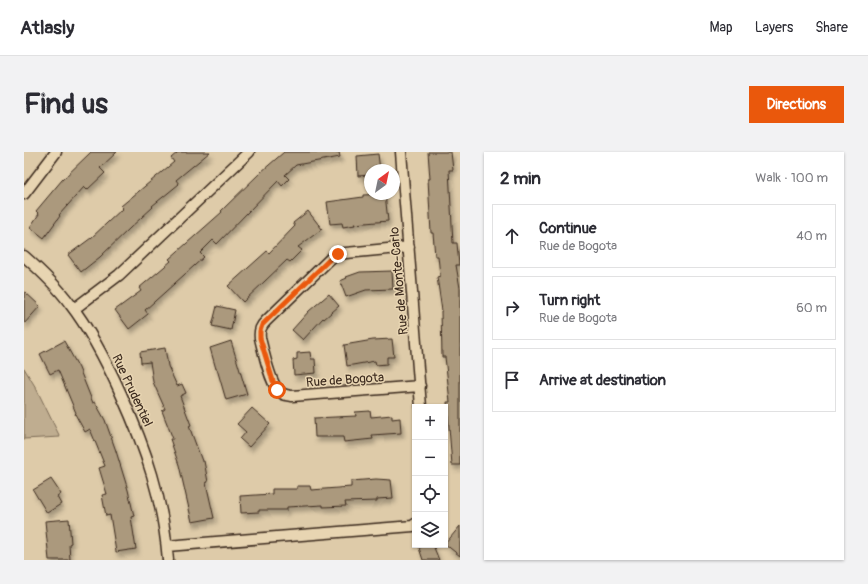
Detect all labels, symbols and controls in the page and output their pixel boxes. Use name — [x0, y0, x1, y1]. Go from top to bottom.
text: Atlasly — [20, 16, 74, 40]
text: Map — [710, 19, 733, 36]
text: Layers — [755, 19, 793, 36]
text: Share — [815, 19, 848, 36]
button: Directions — [749, 86, 844, 123]
text: Find us — [24, 87, 108, 122]
north arrow — [364, 164, 400, 200]
text: 2 min — [500, 168, 541, 189]
text: Walk · 100 m — [755, 170, 828, 186]
text: Continue — [539, 219, 597, 238]
icon: ahead — [501, 225, 523, 247]
street label: Rue de Monte-Carlo — [386, 226, 412, 336]
text: 40 m — [796, 228, 827, 244]
text: Rue de Bogota — [539, 238, 617, 254]
route end — [329, 245, 347, 263]
text: Turn right — [539, 291, 600, 310]
icon: right — [501, 297, 523, 319]
text: 60 m — [796, 300, 827, 316]
text: Rue de Bogota — [539, 310, 617, 326]
street label: Rue Prudentiel — [108, 352, 156, 429]
street label: Rue de Bogota — [306, 369, 385, 391]
icon: arrive — [501, 369, 523, 391]
text: Arrive at destination — [539, 371, 666, 390]
route start — [268, 381, 286, 399]
map controls — [412, 404, 448, 548]
button: + — [412, 404, 448, 440]
button: − — [412, 440, 448, 476]
button: locate — [412, 476, 448, 512]
button: layers — [412, 512, 448, 548]

